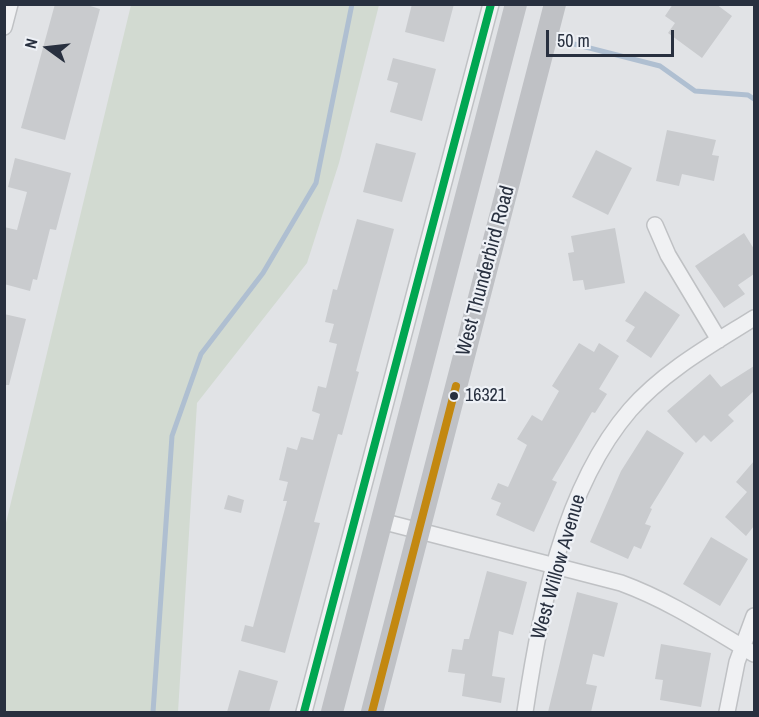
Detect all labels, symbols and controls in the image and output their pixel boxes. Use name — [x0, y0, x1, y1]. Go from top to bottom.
north arrow — [18, 18, 78, 78]
scale bar — [549, 18, 676, 56]
text: 50 m — [557, 28, 590, 53]
text: N — [19, 36, 42, 51]
street label: West Thunderbird Road — [452, 184, 520, 358]
place label: 16321 — [465, 385, 506, 407]
marker: 16321 — [448, 390, 460, 402]
street label: West Willow Avenue — [527, 492, 591, 642]

